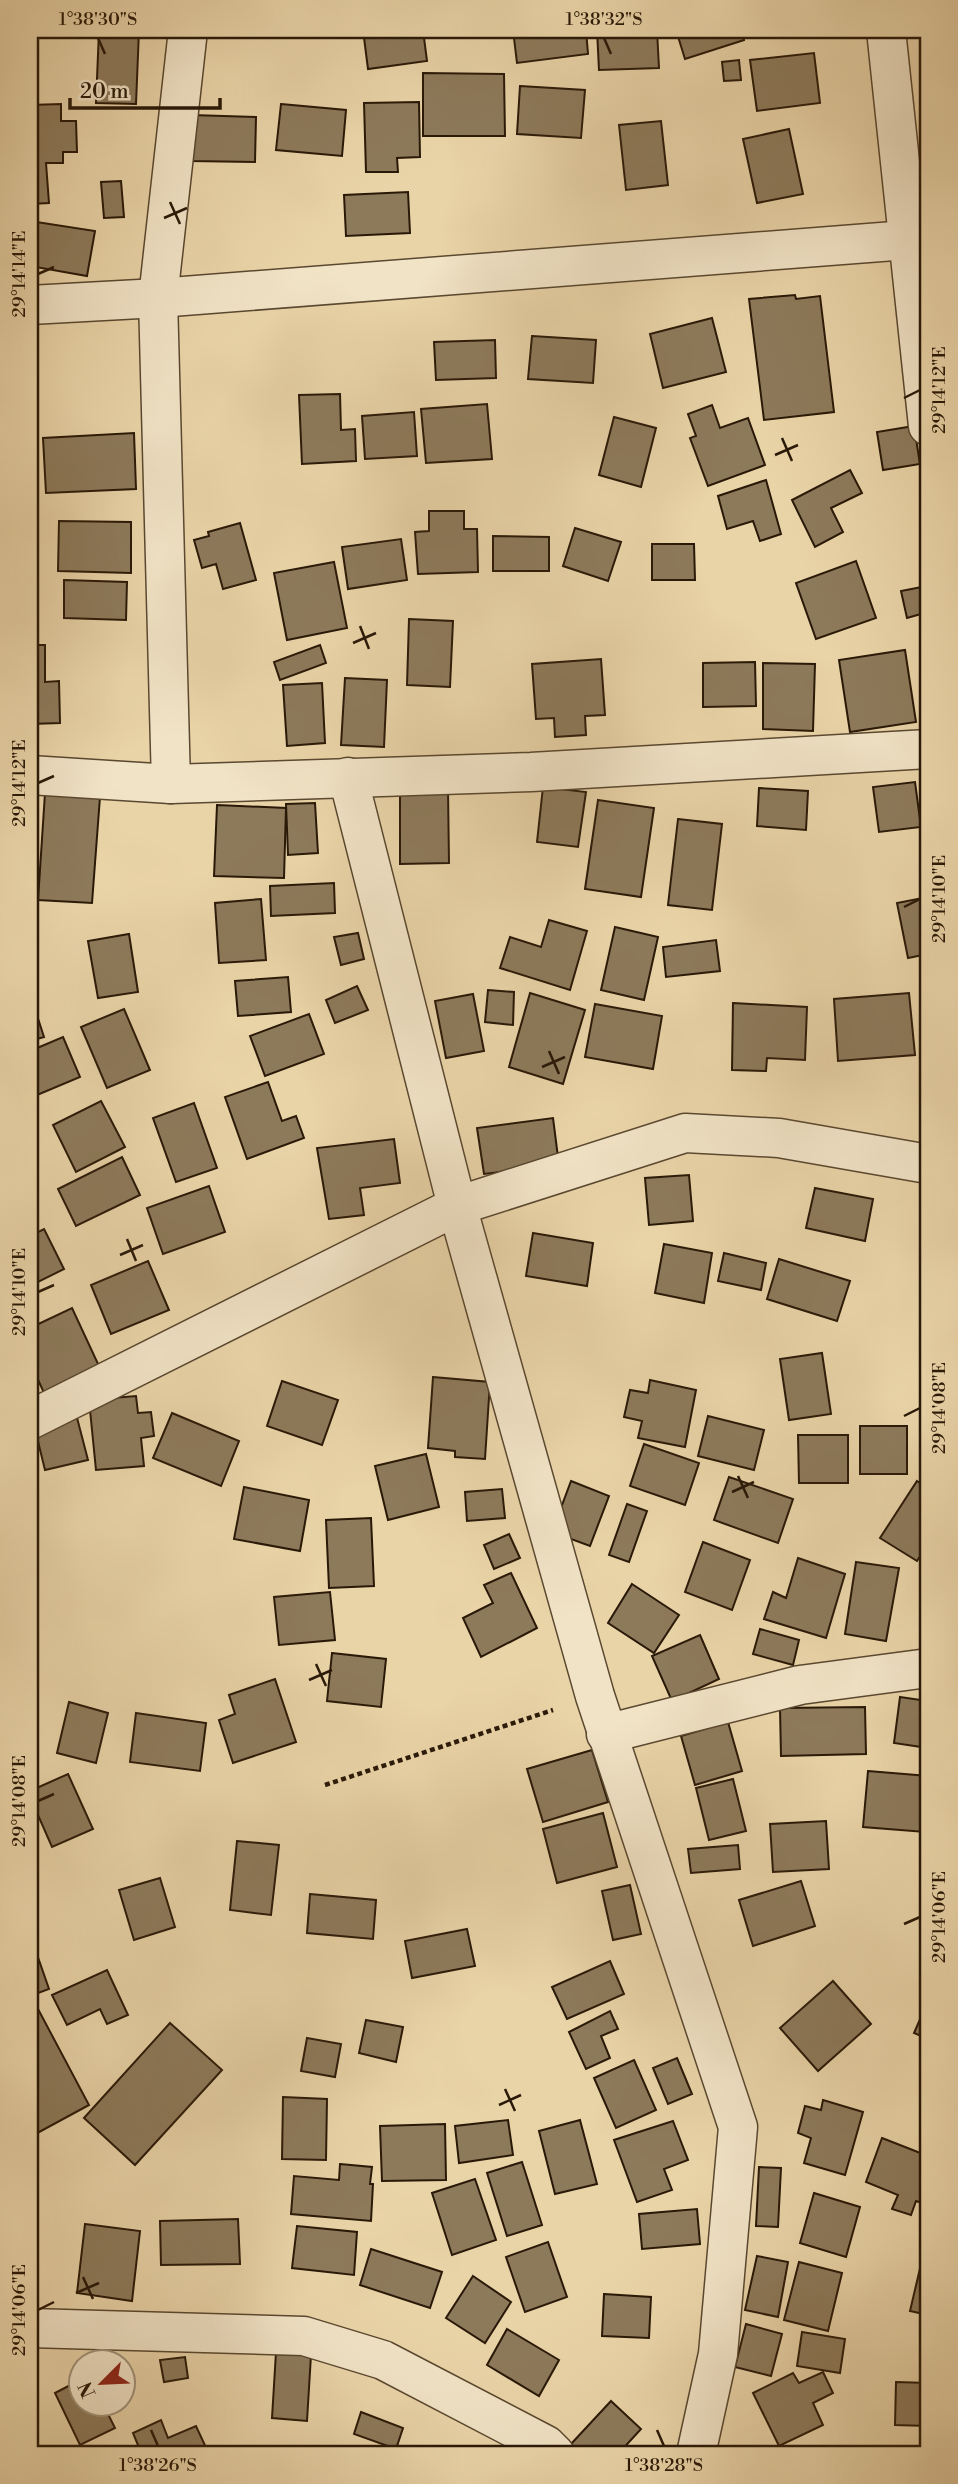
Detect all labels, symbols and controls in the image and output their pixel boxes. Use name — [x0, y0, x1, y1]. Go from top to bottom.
text: 1°38'30"S — [59, 8, 137, 31]
text: 1°38'32"S — [566, 8, 642, 31]
scale bar — [70, 66, 220, 110]
text: 20 m — [80, 79, 129, 105]
text: 29°14'14"E — [8, 231, 31, 317]
text: 29°14'12"E — [928, 346, 951, 434]
text: 29°14'12"E — [8, 739, 31, 827]
text: 29°14'10"E — [928, 855, 951, 943]
text: 29°14'10"E — [8, 1248, 31, 1336]
text: 29°14'08"E — [928, 1362, 951, 1454]
text: 29°14'08"E — [8, 1755, 31, 1847]
text: 29°14'06"E — [928, 1871, 951, 1963]
text: 29°14'06"E — [8, 2264, 31, 2356]
north arrow — [66, 2348, 136, 2418]
text: N — [73, 2378, 101, 2401]
text: 1°38'26"S — [119, 2454, 197, 2477]
text: 1°38'28"S — [625, 2454, 703, 2477]

